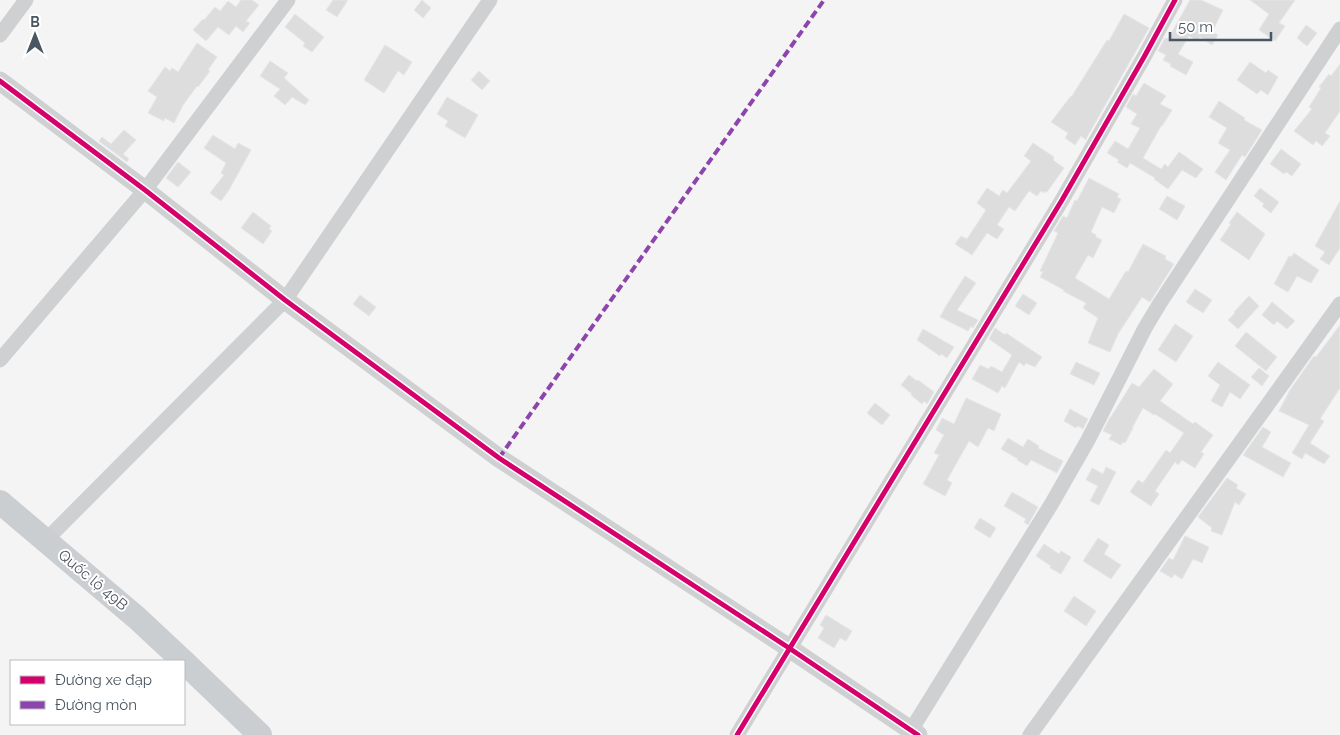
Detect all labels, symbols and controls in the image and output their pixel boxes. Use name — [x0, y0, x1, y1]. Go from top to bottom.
north arrow — [10, 10, 60, 60]
scale bar — [1170, 10, 1271, 42]
text: B — [30, 14, 40, 30]
text: 50 m — [1178, 18, 1213, 36]
street label: Quốc lộ 49B — [55, 546, 131, 614]
legend — [10, 660, 185, 725]
text: Đường xe đạp — [55, 671, 152, 689]
text: Đường mòn — [55, 696, 137, 714]

